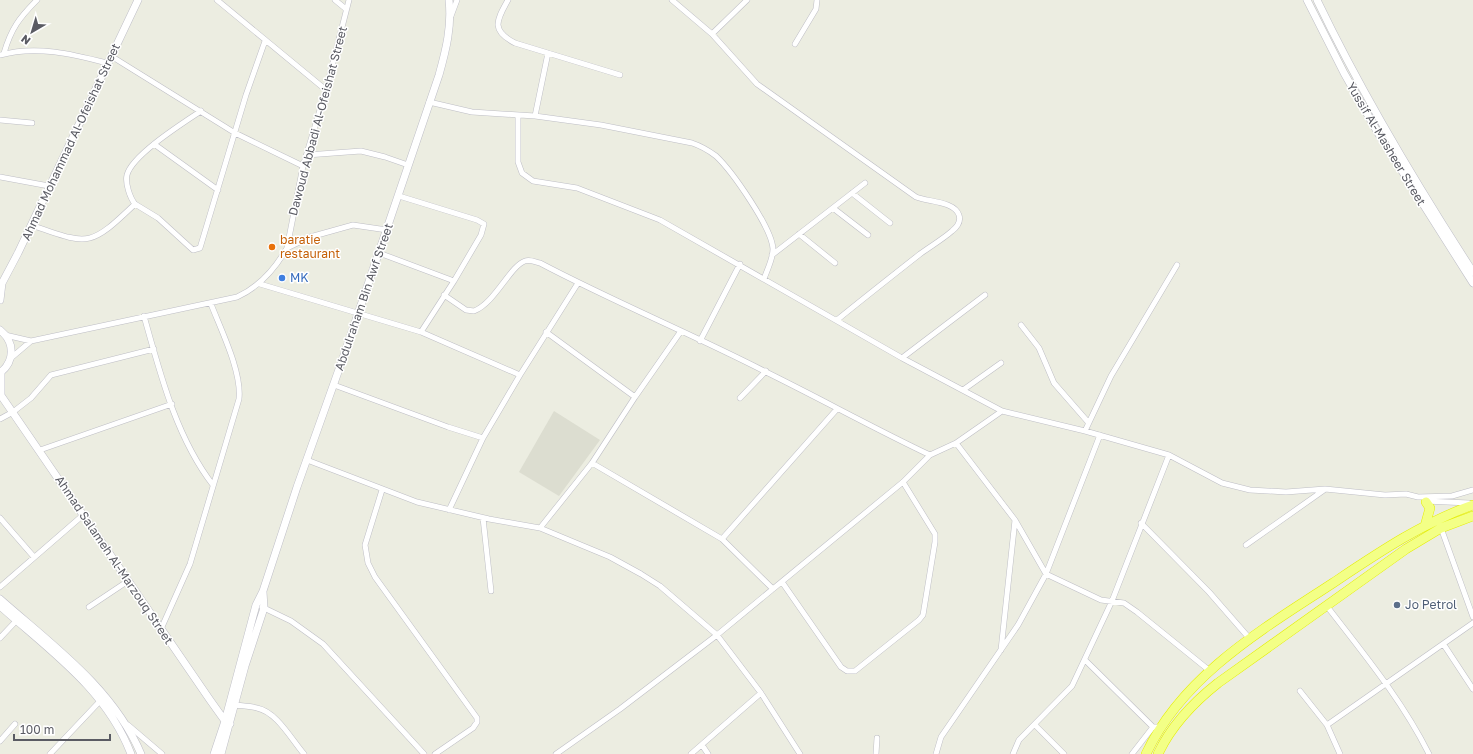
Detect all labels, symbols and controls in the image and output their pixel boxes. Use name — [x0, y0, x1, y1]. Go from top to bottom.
north arrow — [12, 12, 52, 52]
street label: Dawoud Abbadi Al-Ofeishat Street — [285, 24, 350, 217]
text: N — [18, 33, 33, 48]
street label: Ahmad Mohammad Al-Ofeishat Street — [18, 41, 123, 243]
street label: Yussif Al-Masheer Street — [1344, 79, 1429, 208]
street label: Abdulraham Bin Awf Street — [331, 221, 396, 373]
place label: baratie restaurant — [280, 232, 340, 261]
marker: baratie restaurant — [267, 242, 277, 252]
place label: MK — [290, 270, 309, 285]
marker: MK — [277, 273, 287, 283]
street label: Ahmad Salameh Al-Marzouq Street — [52, 472, 177, 647]
place label: Jo Petrol — [1405, 597, 1457, 612]
marker: Jo Petrol — [1392, 600, 1402, 610]
scale bar — [14, 716, 110, 742]
text: 100 m — [20, 722, 54, 737]

